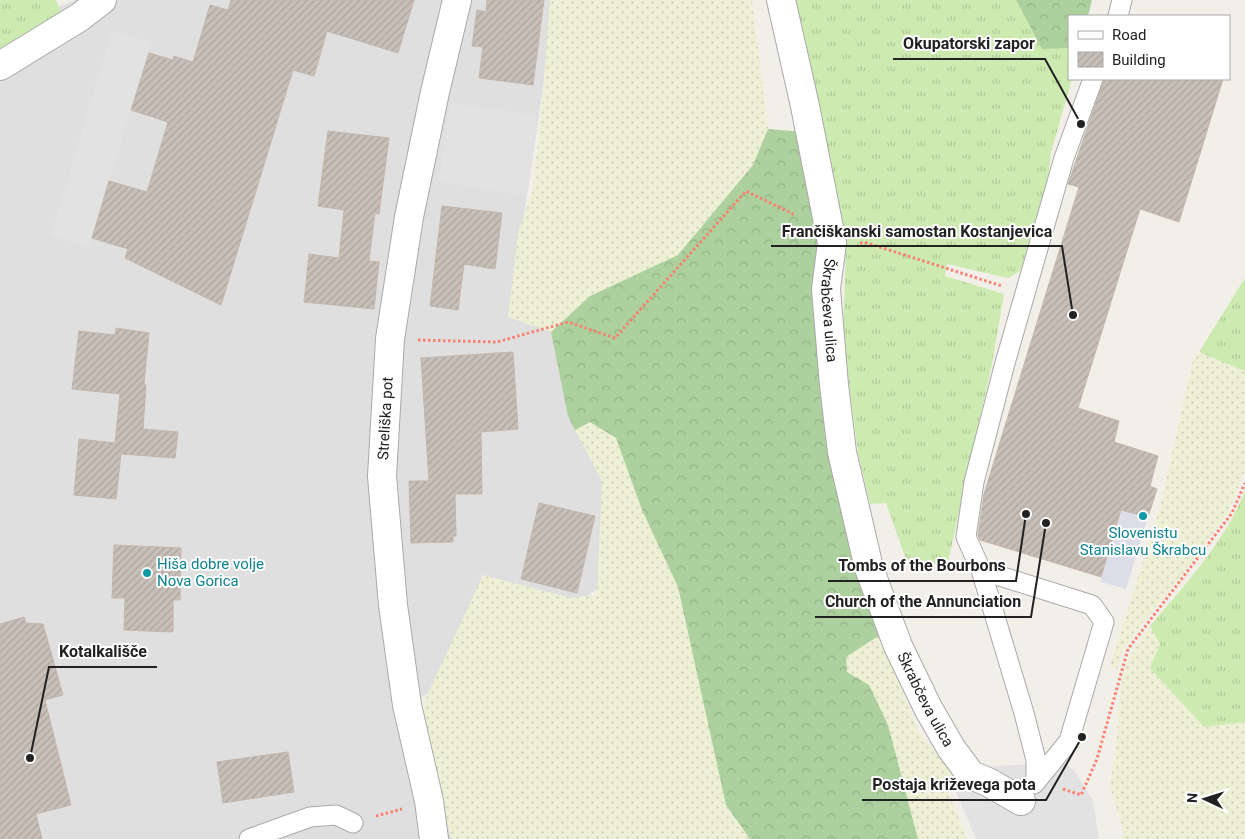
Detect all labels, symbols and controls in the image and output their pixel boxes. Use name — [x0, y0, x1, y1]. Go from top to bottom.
legend — [1068, 15, 1230, 80]
text: Road — [1112, 26, 1146, 44]
callout: Okupatorski zapor — [893, 28, 1045, 59]
text: Okupatorski zapor — [903, 34, 1035, 53]
text: Building — [1112, 51, 1166, 69]
callout: Frančiškanski samostan Kostanjevica — [771, 215, 1062, 246]
text: Frančiškanski samostan Kostanjevica — [782, 222, 1053, 241]
street label: Škrabčeva ulica — [817, 257, 841, 363]
street label: Streliška pot — [374, 376, 397, 460]
marker: Slovenistu Stanislavu Škrabcu — [1137, 510, 1149, 522]
place label: Slovenistu Stanislavu Škrabcu — [1080, 524, 1206, 559]
callout: Tombs of the Bourbons — [828, 550, 1016, 581]
place label: Hiša dobre volje Nova Gorica — [157, 555, 264, 590]
text: Tombs of the Bourbons — [838, 556, 1006, 575]
marker: Hiša dobre volje Nova Gorica — [141, 567, 153, 579]
callout: Church of the Annunciation — [815, 586, 1031, 617]
text: Church of the Annunciation — [825, 592, 1021, 611]
callout: Kotalkališče — [49, 636, 157, 667]
text: Kotalkališče — [59, 642, 147, 661]
street label: Škrabčeva ulica — [893, 649, 957, 750]
callout: Postaja križevega pota — [862, 769, 1046, 800]
north arrow — [1180, 774, 1230, 824]
text: Postaja križevega pota — [872, 775, 1036, 794]
text: N — [1184, 793, 1200, 804]

